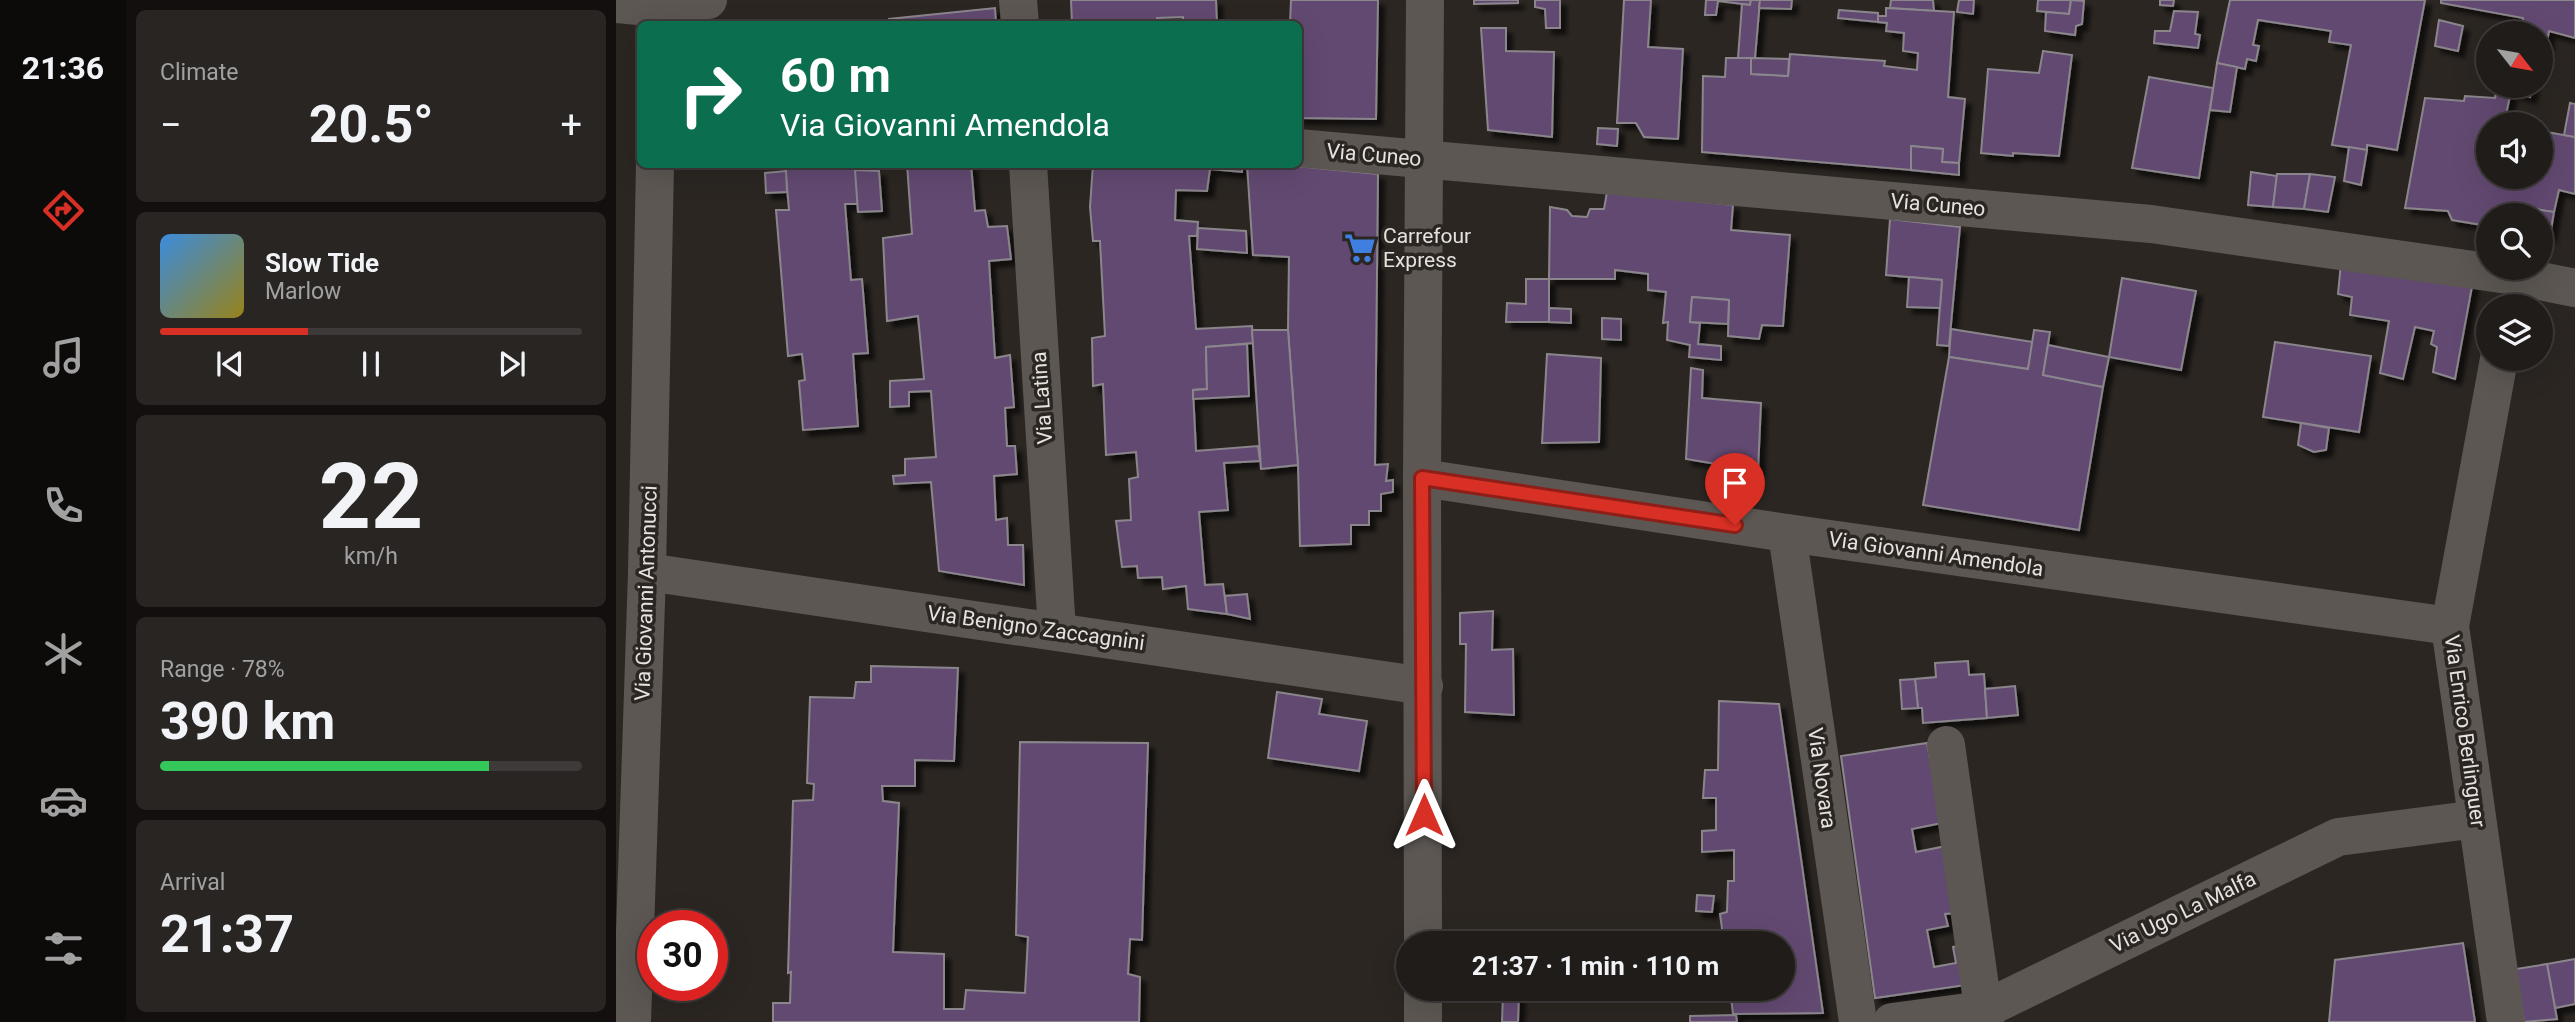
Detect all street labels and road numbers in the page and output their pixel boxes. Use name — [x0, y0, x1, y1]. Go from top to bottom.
street label: Via Cuneo — [1326, 139, 1422, 171]
street label: Via Cuneo — [1890, 189, 1986, 221]
street label: Via Latina — [1027, 351, 1057, 445]
street label: Via Giovanni Antonucci — [630, 485, 662, 701]
street label: Via Giovanni Amendola — [1827, 527, 2045, 581]
street label: Via Benigno Zaccagnini — [926, 601, 1146, 655]
street label: Via Enrico Berlinguer — [2440, 633, 2490, 829]
street label: Via Novara — [1803, 726, 1841, 830]
street label: Via Ugo La Malfa — [2106, 866, 2260, 958]

